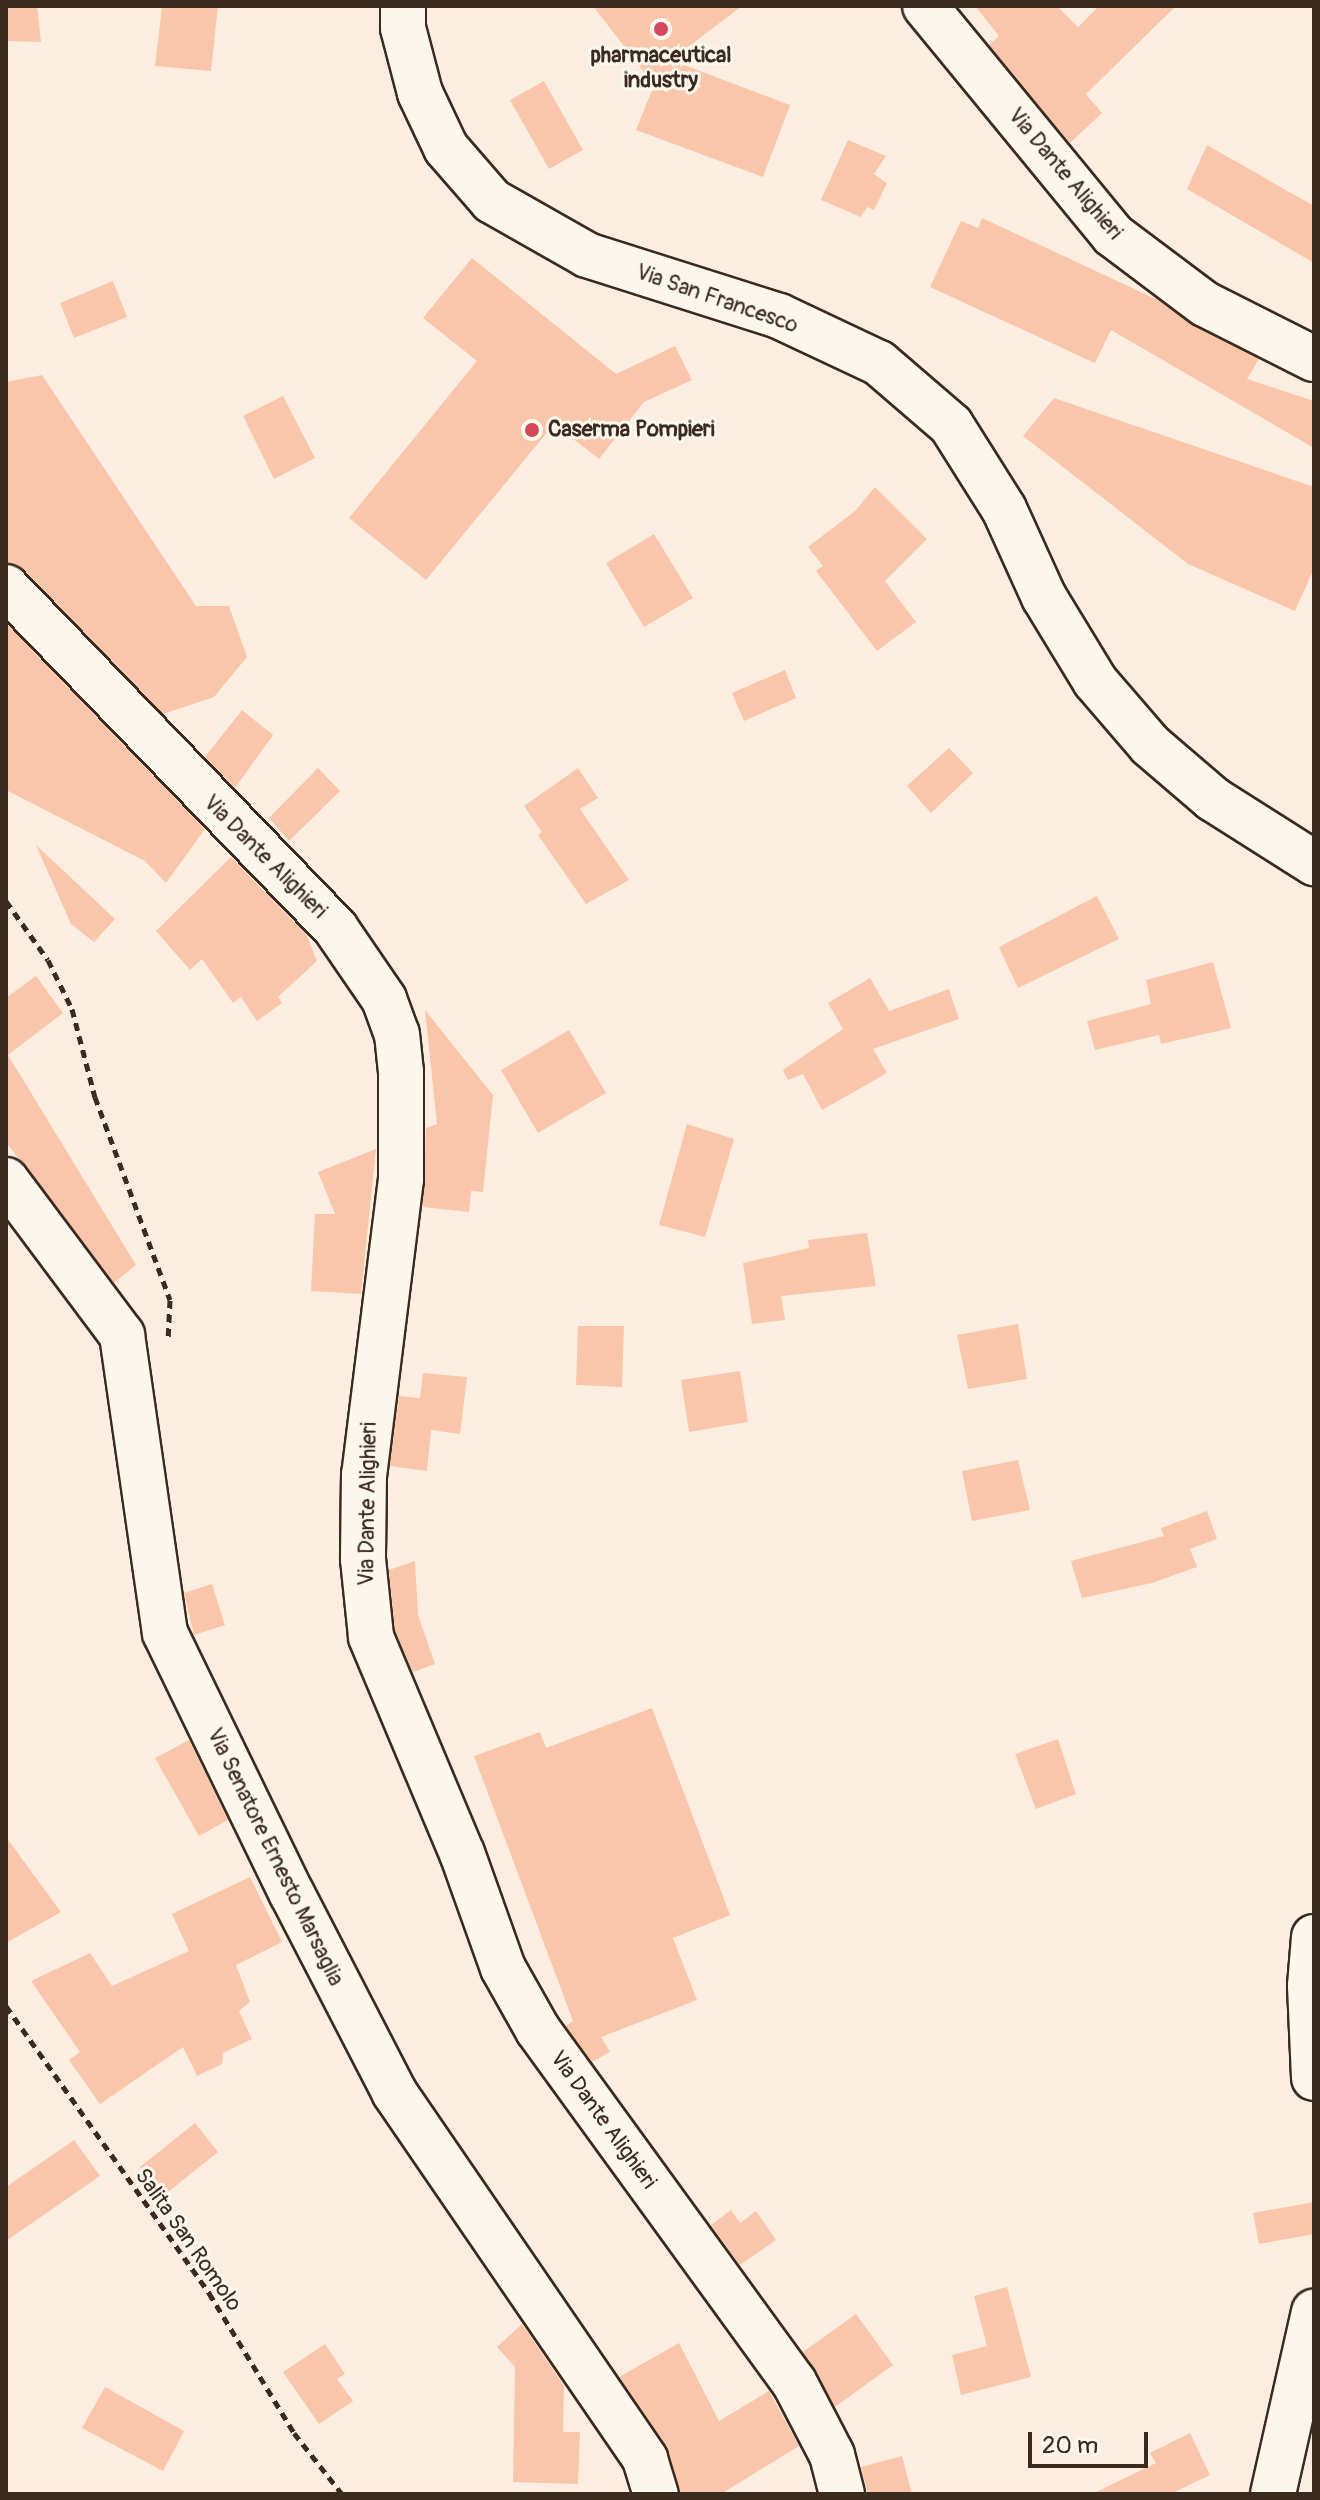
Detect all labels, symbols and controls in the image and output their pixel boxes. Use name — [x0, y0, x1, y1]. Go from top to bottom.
marker: pharmaceutical industry — [652, 20, 670, 38]
place label: pharmaceutical industry — [590, 42, 732, 94]
street label: Via Dante Alighieri — [1002, 103, 1128, 245]
street label: Via San Francesco — [632, 259, 802, 339]
place label: Caserma Pompieri — [548, 417, 715, 443]
marker: Caserma Pompieri — [523, 421, 541, 439]
street label: Via Dante Alighieri — [198, 790, 332, 924]
street label: Via Dante Alighieri — [353, 1422, 383, 1586]
street label: Via Senatore Ernesto Marsaglia — [201, 1724, 349, 1990]
street label: Via Dante Alighieri — [544, 2046, 662, 2194]
street label: Salita San Romolo — [129, 2164, 247, 2316]
scale bar — [1032, 2416, 1152, 2466]
text: 20 m — [1042, 2431, 1098, 2460]

